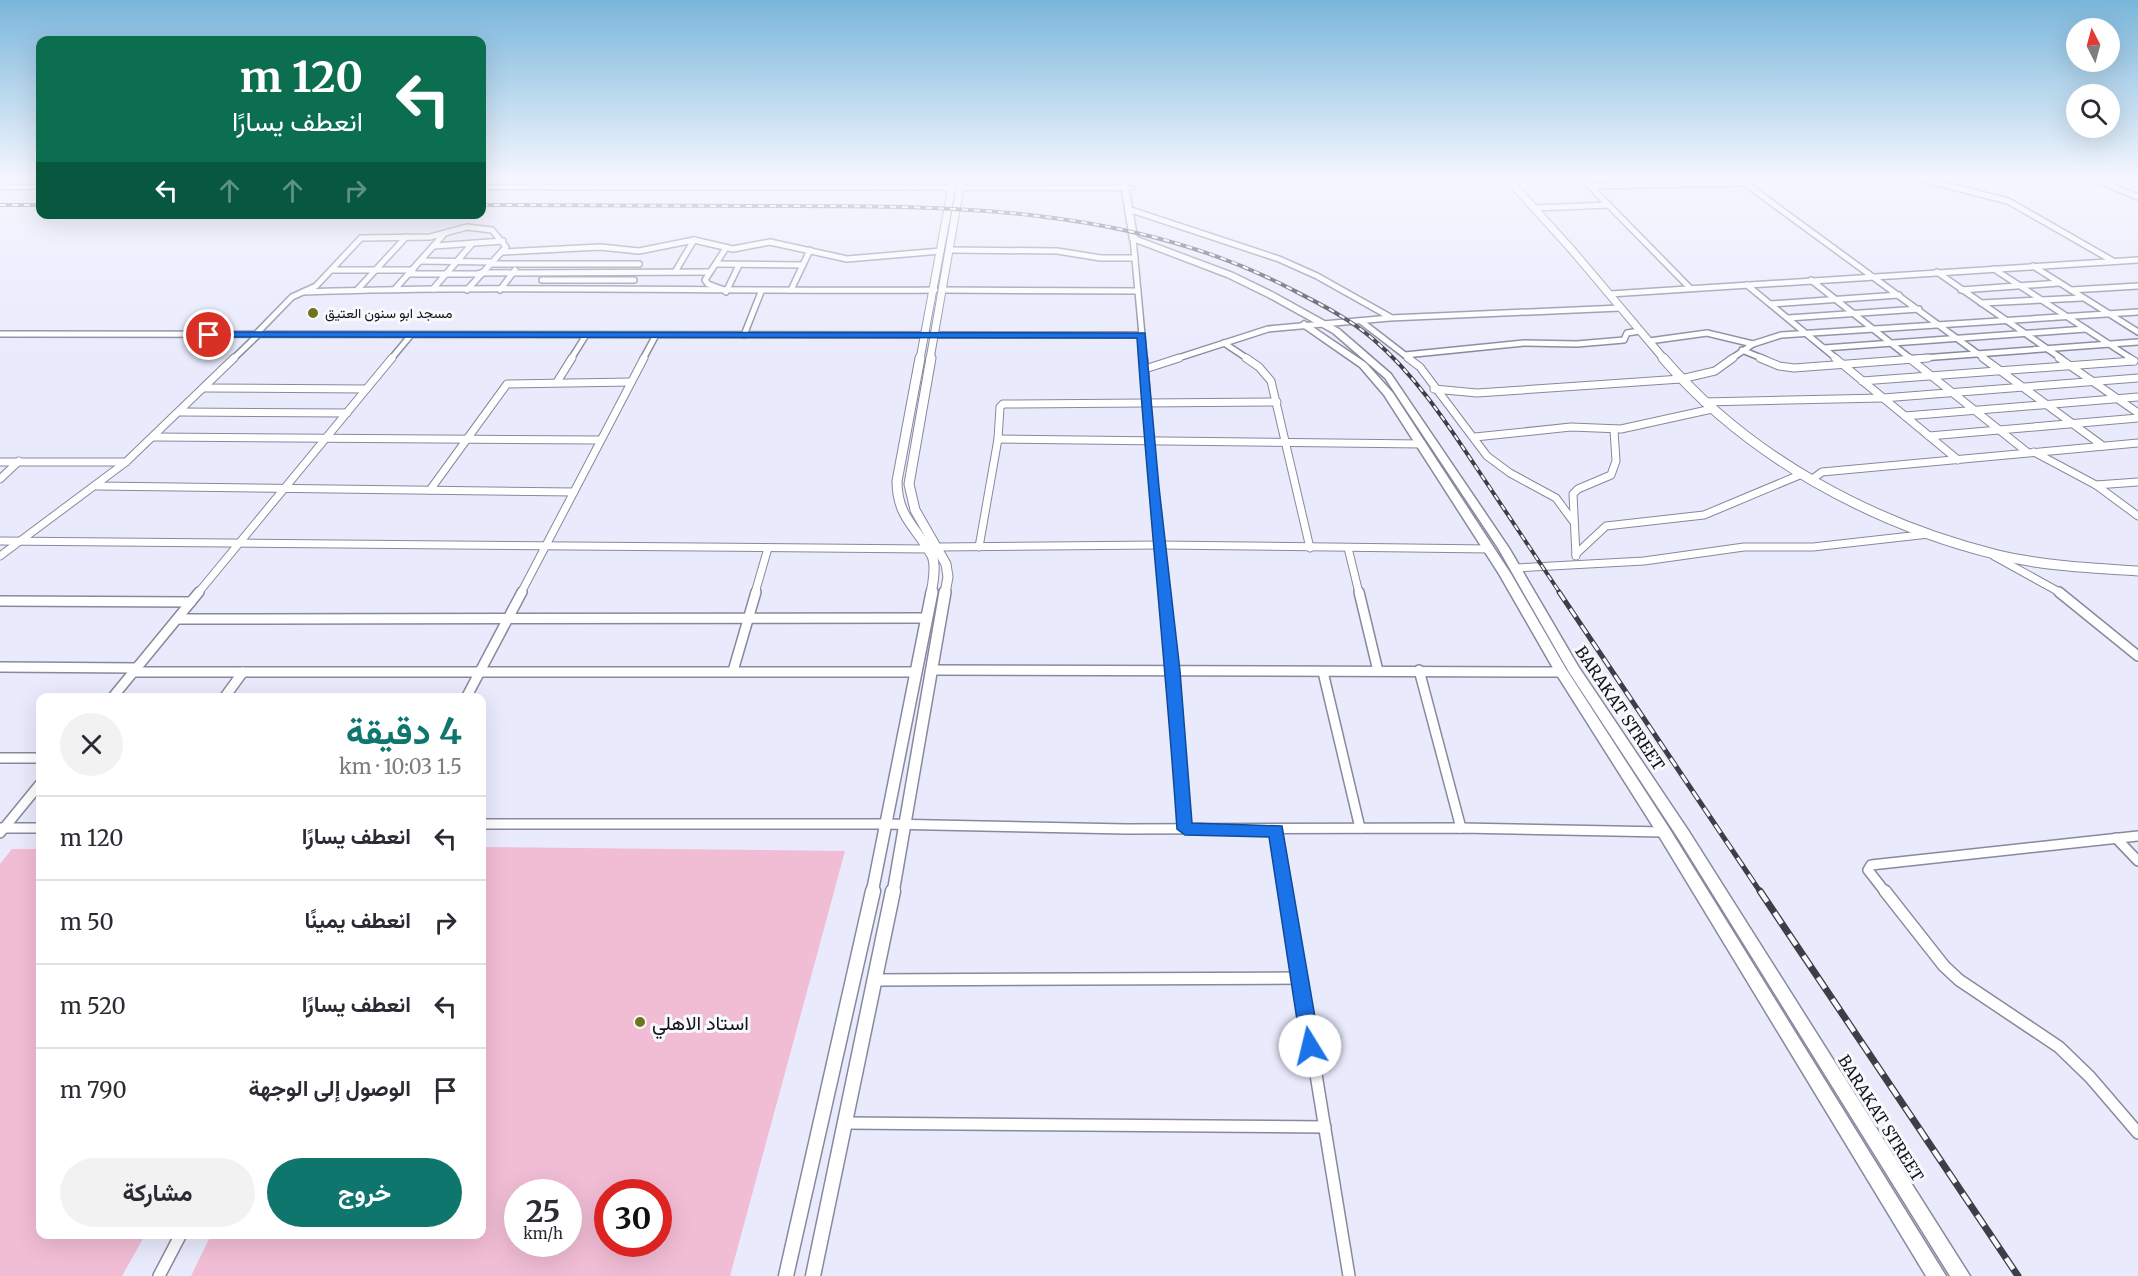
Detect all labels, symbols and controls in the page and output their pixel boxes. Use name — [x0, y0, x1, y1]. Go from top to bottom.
north arrow — [2066, 18, 2120, 72]
map controls — [2066, 18, 2120, 138]
text: 120 m — [240, 51, 363, 103]
icon: left — [384, 60, 462, 138]
button: search — [2066, 84, 2120, 138]
text: انعطف يسارًا — [232, 104, 363, 138]
icon: left — [150, 174, 183, 207]
icon: ahead — [213, 174, 246, 207]
icon: ahead — [276, 174, 309, 207]
icon: right — [339, 174, 372, 207]
place label: مسجد ابو سنون العتيق — [325, 304, 452, 322]
marker: مسجد ابو سنون العتيق — [306, 306, 320, 320]
pin — [183, 309, 234, 360]
icon: arrive — [192, 318, 225, 351]
street label: BARAKAT STREET — [1571, 642, 1669, 774]
text: 4 دقيقة — [346, 709, 462, 754]
button: close — [60, 713, 123, 776]
text: 1.5 km · 10:03 — [339, 754, 462, 779]
text: انعطف يسارًا — [302, 822, 411, 850]
icon: left — [429, 822, 462, 855]
text: 120 m — [60, 824, 124, 852]
text: انعطف يمينًا — [304, 906, 411, 934]
icon: right — [429, 906, 462, 939]
text: 50 m — [60, 908, 114, 936]
text: انعطف يسارًا — [302, 990, 411, 1018]
icon: left — [429, 990, 462, 1023]
text: 520 m — [60, 992, 126, 1020]
place label: استاد الاهلي — [652, 1010, 749, 1040]
position arrow — [1278, 1014, 1342, 1078]
marker: استاد الاهلي — [633, 1015, 647, 1029]
street label: BARAKAT STREET — [1834, 1051, 1928, 1185]
text: الوصول إلى الوجهة — [248, 1074, 411, 1102]
icon: arrive — [429, 1074, 462, 1107]
text: 790 m — [60, 1076, 127, 1104]
button: مشاركة — [60, 1158, 255, 1227]
button: خروج — [267, 1158, 462, 1227]
speed limit sign: 30 — [594, 1179, 672, 1257]
text: 25 — [526, 1192, 560, 1230]
text: km/h — [523, 1224, 563, 1243]

